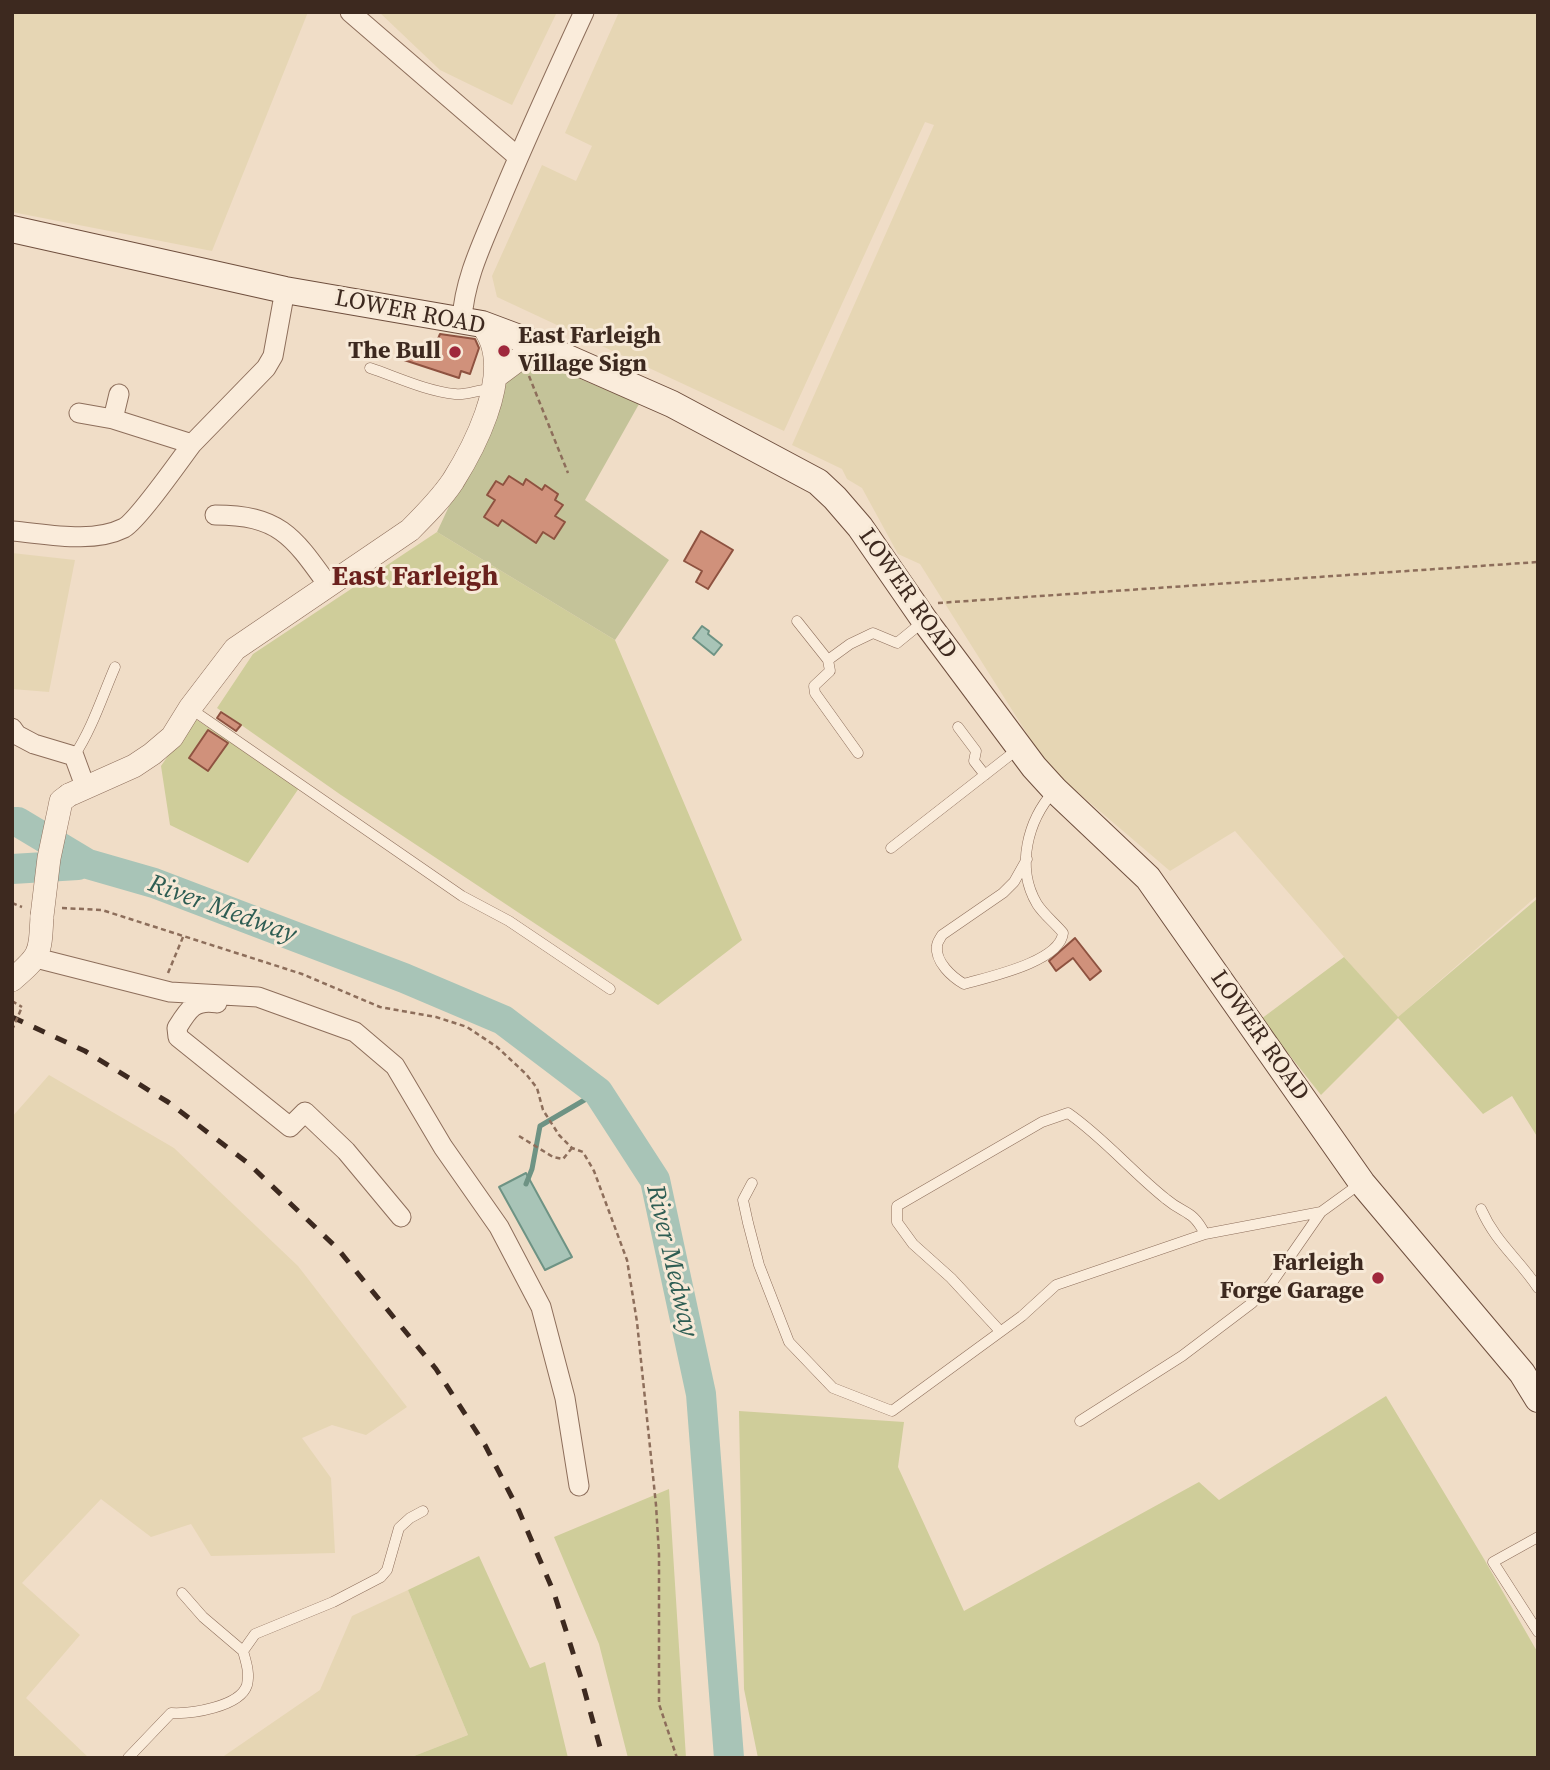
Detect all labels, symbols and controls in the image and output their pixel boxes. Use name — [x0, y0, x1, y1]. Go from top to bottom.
street label: LOWER ROAD — [332, 284, 488, 342]
place label: East Farleigh Village Sign — [518, 323, 661, 379]
place label: The Bull — [348, 338, 441, 366]
marker: East Farleigh Village Sign — [496, 343, 512, 359]
marker: The Bull — [447, 344, 463, 360]
street label: LOWER ROAD — [851, 523, 963, 665]
district label: East Farleigh — [331, 561, 499, 595]
water label: River Medway — [144, 869, 300, 951]
street label: LOWER ROAD — [1203, 965, 1315, 1107]
water label: River Medway — [638, 1182, 704, 1340]
place label: Farleigh Forge Garage — [1220, 1250, 1364, 1306]
marker: Farleigh Forge Garage — [1370, 1270, 1386, 1286]

